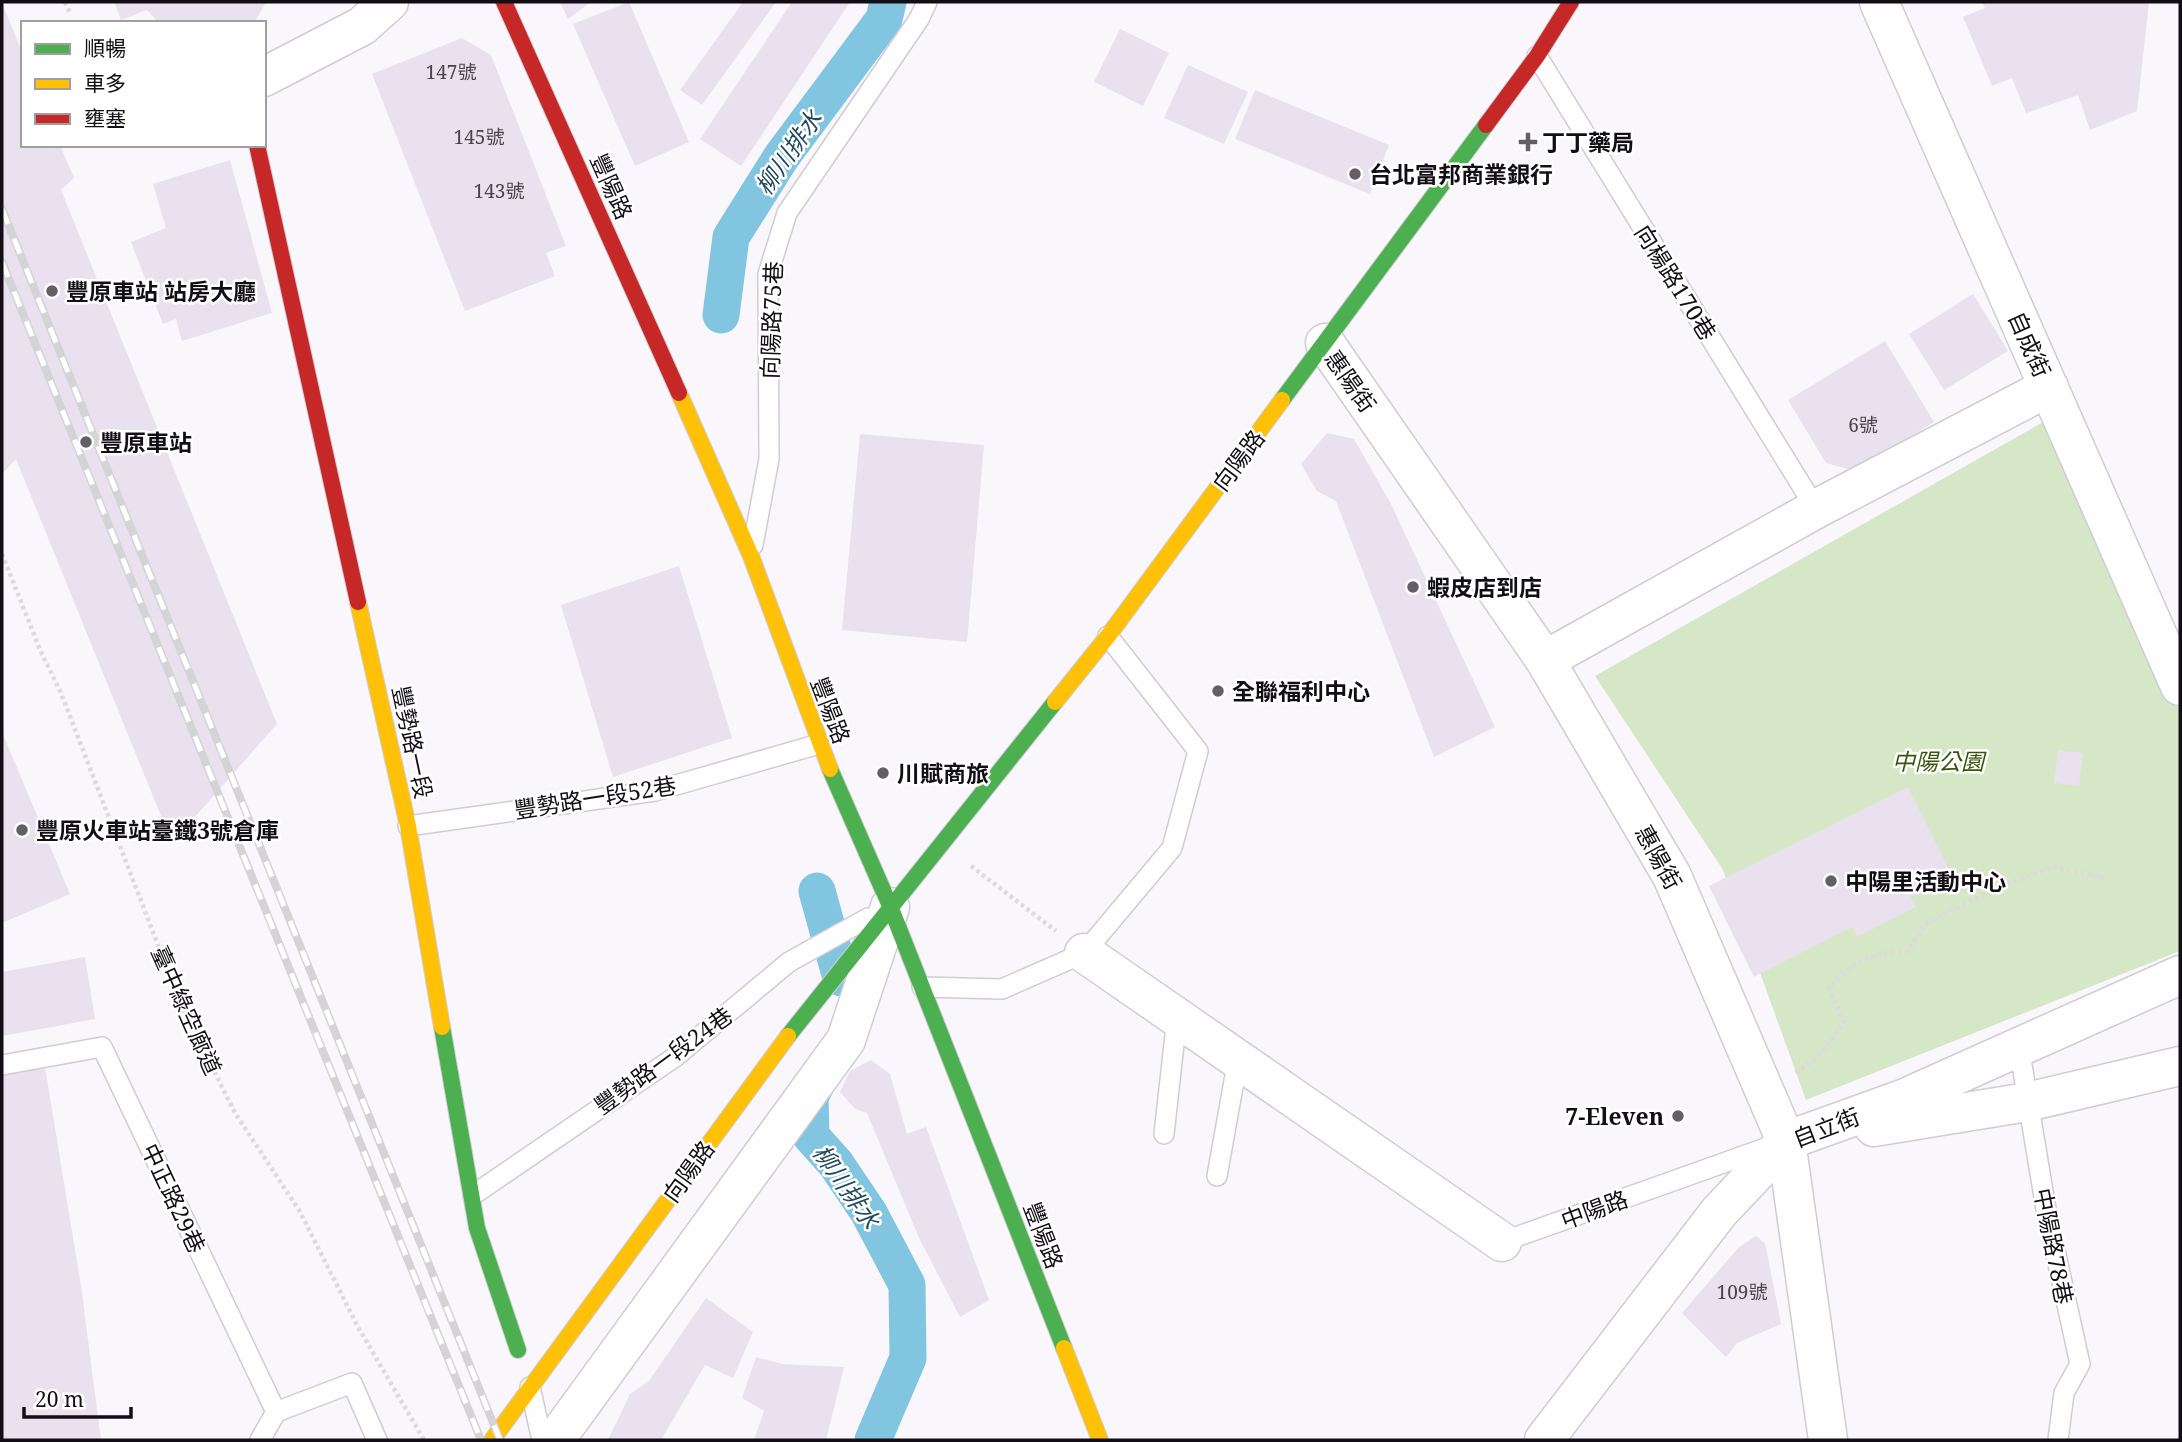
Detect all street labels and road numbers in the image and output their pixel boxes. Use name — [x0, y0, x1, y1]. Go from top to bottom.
street label: 豐陽路 — [583, 148, 641, 224]
street label: 向楊路170巷 — [1628, 218, 1724, 346]
street label: 向陽路75巷 — [753, 261, 789, 379]
street label: 自成街 — [2001, 306, 2059, 382]
street label: 惠陽街 — [1318, 344, 1384, 418]
street label: 向陽路 — [1204, 423, 1272, 497]
street label: 豐陽路 — [804, 672, 858, 748]
street label: 豐勢路一段 — [385, 682, 441, 802]
street label: 豐勢路一段52巷 — [512, 768, 678, 826]
street label: 惠陽街 — [1628, 819, 1690, 895]
street label: 臺中綠空廊道 — [144, 940, 230, 1080]
street label: 豐勢路一段24巷 — [587, 999, 739, 1121]
street label: 自立街 — [1788, 1100, 1864, 1154]
street label: 向陽路 — [655, 1134, 721, 1208]
street label: 中正路29巷 — [135, 1138, 213, 1258]
street label: 中陽路 — [1556, 1182, 1632, 1236]
street label: 中陽路78巷 — [2027, 1185, 2081, 1307]
street label: 豐陽路 — [1017, 1197, 1071, 1273]

